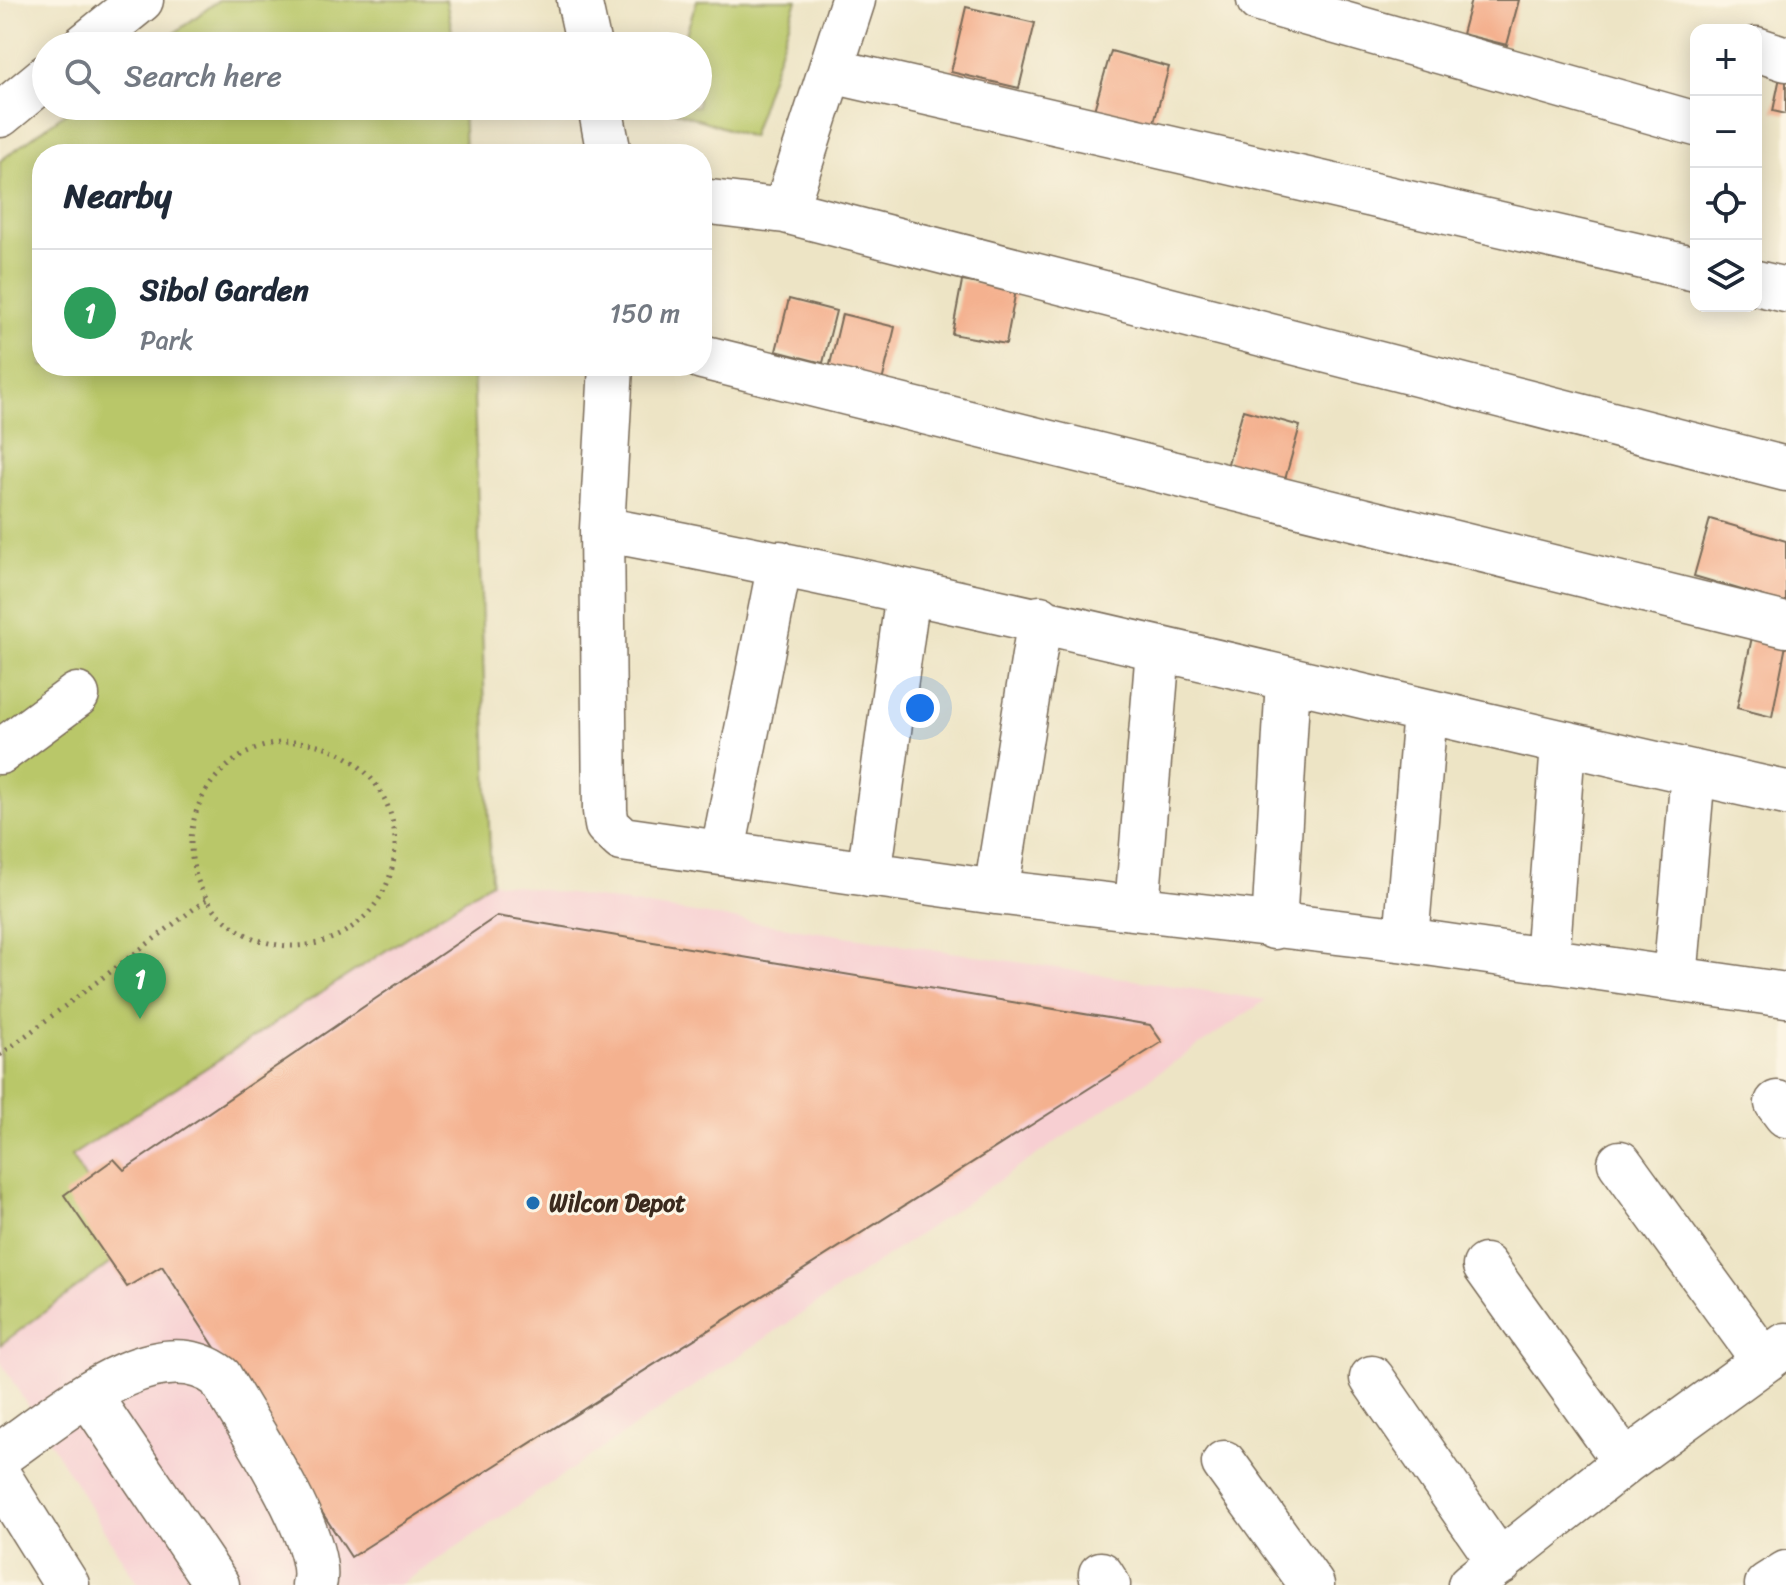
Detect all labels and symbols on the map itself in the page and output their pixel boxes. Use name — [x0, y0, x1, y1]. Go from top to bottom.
your location — [900, 688, 940, 728]
pin: 1 — [114, 953, 166, 1019]
place label: Wilcon Depot — [549, 1182, 686, 1224]
marker: Wilcon Depot — [524, 1194, 542, 1212]

